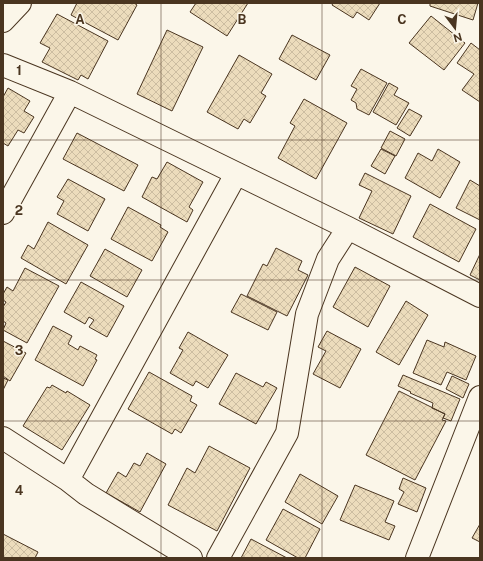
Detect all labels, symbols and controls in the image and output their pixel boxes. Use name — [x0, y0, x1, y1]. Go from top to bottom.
north arrow — [435, 8, 475, 48]
text: A — [75, 12, 85, 27]
text: B — [238, 12, 247, 27]
text: C — [397, 12, 407, 27]
text: N — [452, 31, 464, 45]
text: 1 — [16, 63, 22, 78]
text: 2 — [15, 203, 23, 218]
text: 3 — [15, 343, 24, 358]
text: 4 — [15, 483, 24, 498]

